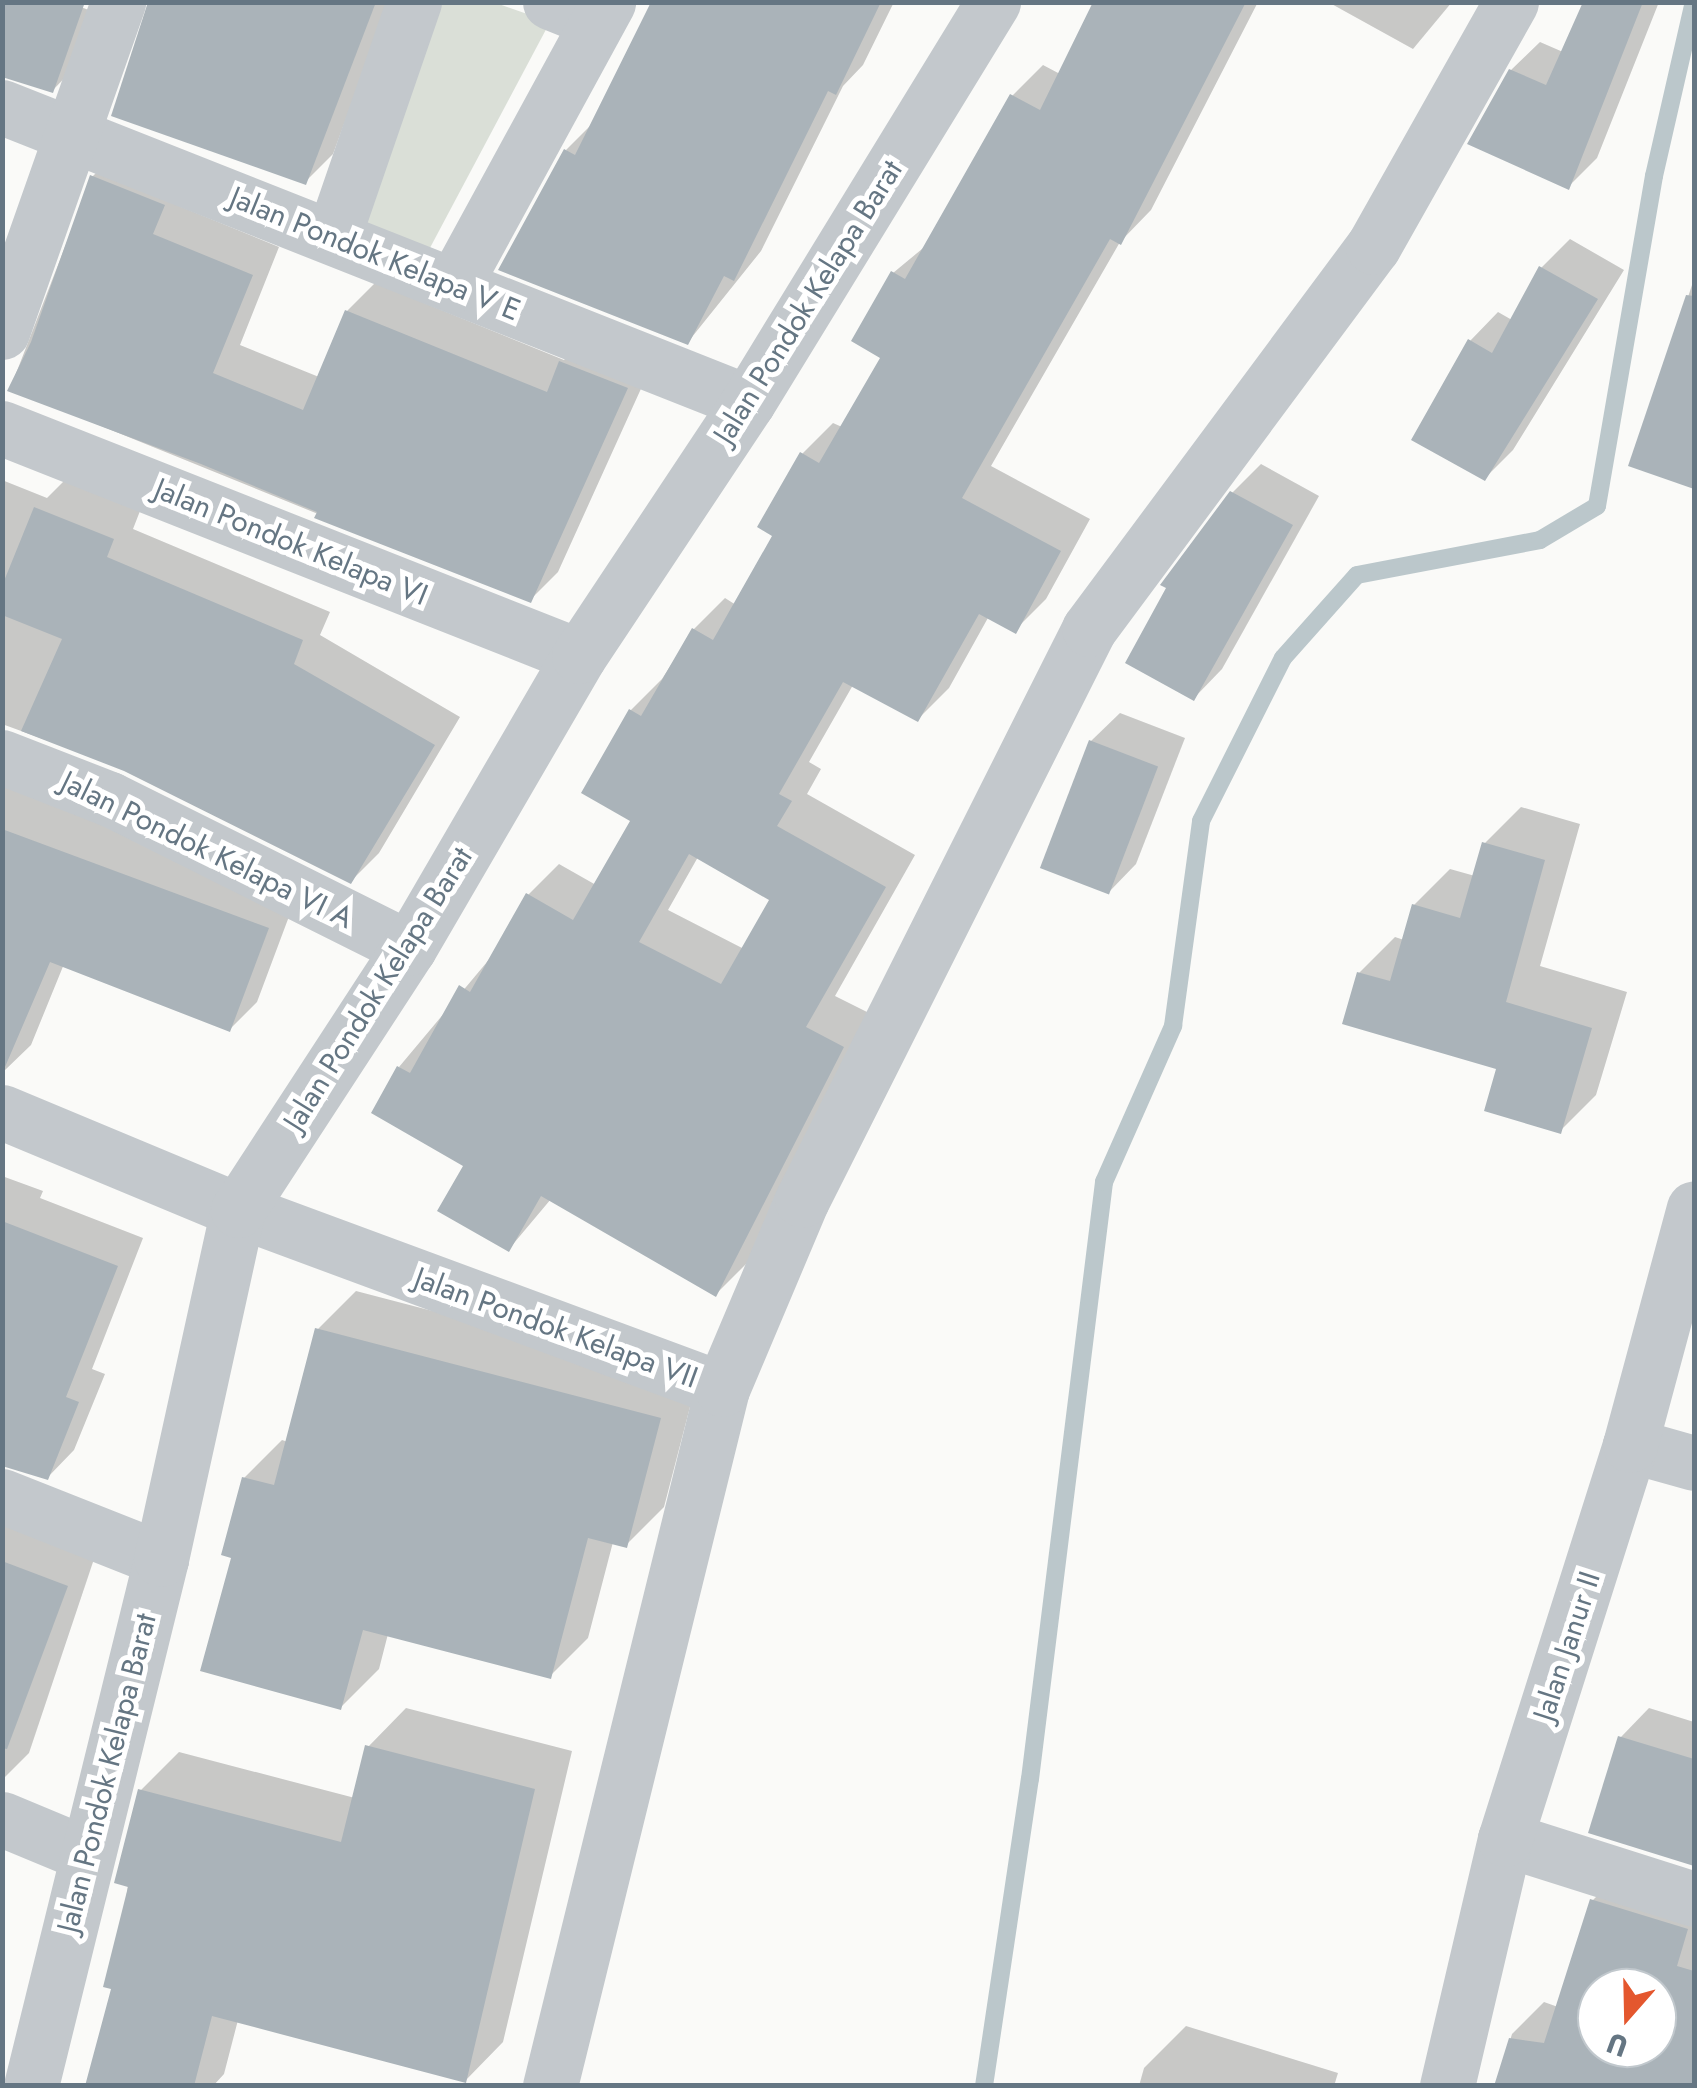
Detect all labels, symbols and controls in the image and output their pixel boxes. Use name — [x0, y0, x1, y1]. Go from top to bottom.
street label: Jalan Pondok Kelapa Barat — [706, 154, 910, 450]
street label: Jalan Pondok Kelapa V E — [225, 179, 525, 329]
street label: Jalan Pondok Kelapa VI — [149, 471, 433, 613]
street label: Jalan Pondok Kelapa VI A — [55, 764, 359, 936]
street label: Jalan Pondok Kelapa Barat — [276, 841, 480, 1137]
street label: Jalan Pondok Kelapa VII — [409, 1260, 703, 1396]
street label: Jalan Janur II — [1526, 1567, 1608, 1725]
street label: Jalan Pondok Kelapa Barat — [50, 1610, 164, 1936]
north arrow — [1577, 1968, 1677, 2068]
text: U — [1601, 2022, 1633, 2067]

